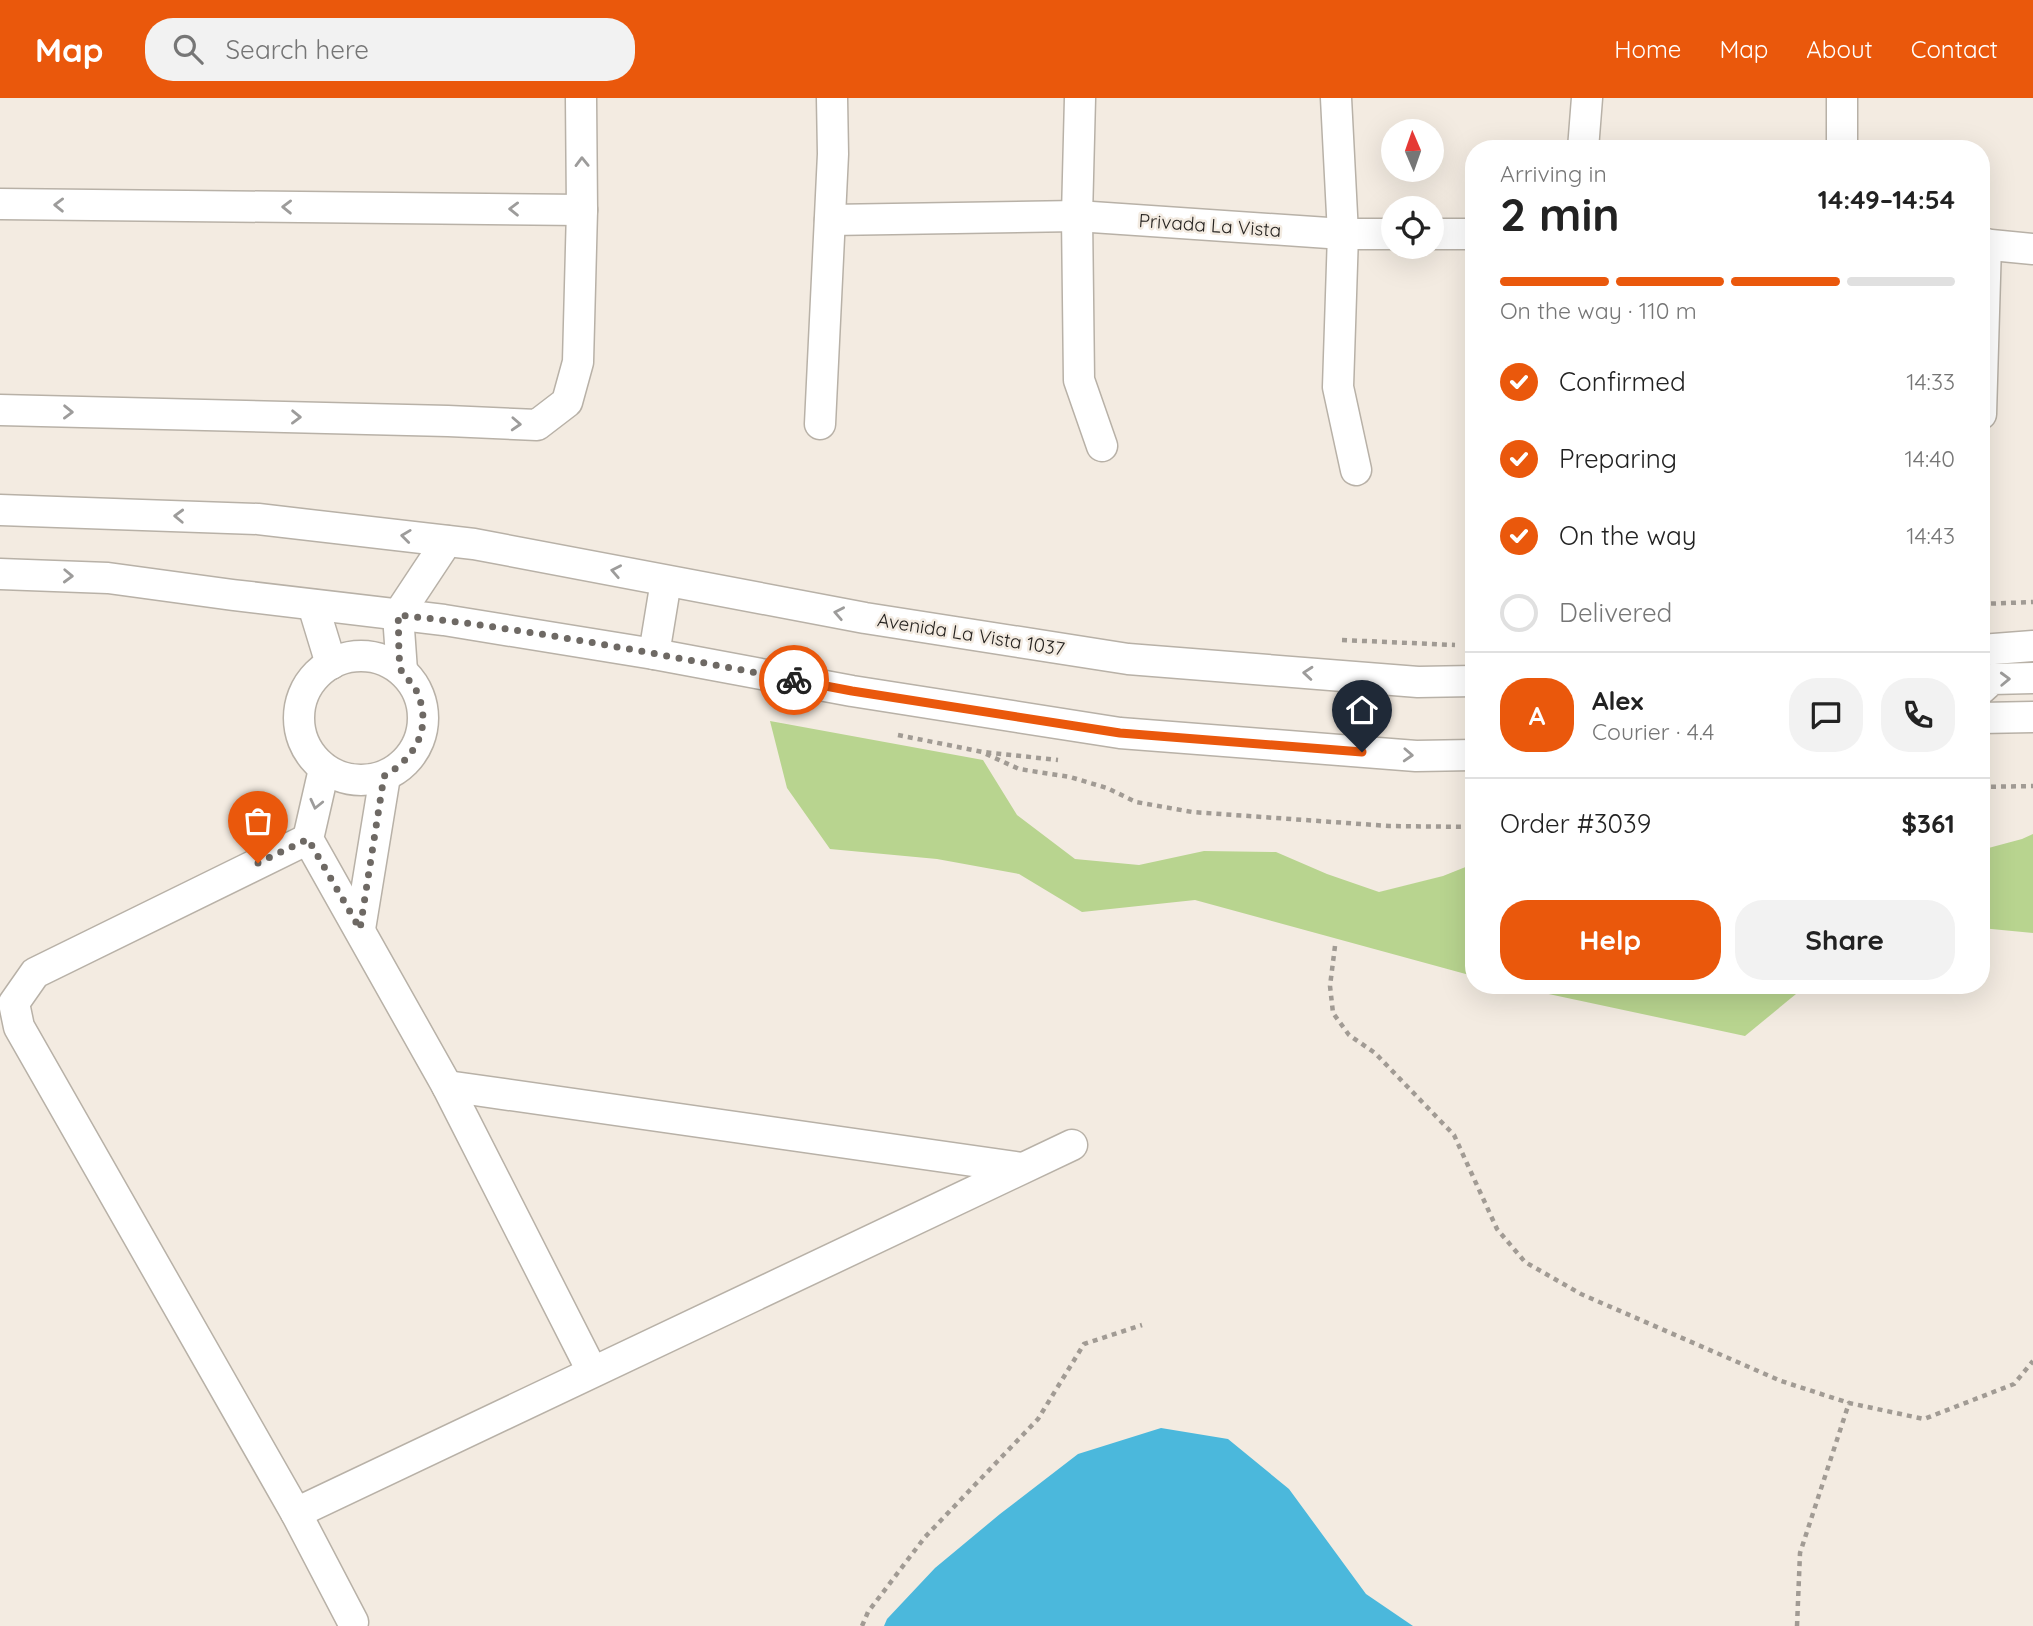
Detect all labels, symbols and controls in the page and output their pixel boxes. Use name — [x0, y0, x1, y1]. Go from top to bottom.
search box — [145, 18, 635, 81]
text: Map — [35, 29, 103, 70]
icon: search — [169, 30, 207, 68]
text: Search here — [225, 33, 369, 66]
text: Home — [1614, 34, 1681, 64]
text: Map — [1719, 34, 1768, 64]
text: About — [1806, 34, 1873, 64]
text: Contact — [1911, 34, 1998, 64]
north arrow — [1381, 119, 1444, 182]
map controls — [1381, 119, 1444, 259]
one-way arrow — [574, 156, 590, 166]
text: Arriving in — [1500, 159, 1607, 188]
text: 14:49–14:54 — [1818, 183, 1955, 216]
text: 2 min — [1500, 185, 1620, 243]
button: locate — [1381, 196, 1444, 259]
one-way arrow — [53, 197, 64, 213]
one-way arrow — [281, 199, 291, 215]
one-way arrow — [508, 201, 519, 217]
street label: Privada La Vista — [1138, 208, 1282, 242]
text: On the way · 110 m — [1500, 296, 1697, 325]
icon: check — [1500, 363, 1538, 401]
text: Confirmed — [1559, 365, 1686, 398]
text: 14:33 — [1906, 367, 1955, 396]
one-way arrow — [63, 404, 74, 419]
one-way arrow — [291, 409, 301, 425]
one-way arrow — [511, 416, 522, 431]
icon: check — [1500, 440, 1538, 478]
text: Preparing — [1559, 442, 1677, 475]
text: 14:40 — [1905, 444, 1955, 473]
one-way arrow — [174, 509, 185, 524]
icon: check — [1500, 517, 1538, 555]
text: On the way — [1559, 519, 1697, 552]
text: 14:43 — [1906, 521, 1955, 550]
one-way arrow — [400, 529, 412, 544]
one-way arrow — [610, 564, 622, 579]
one-way arrow — [63, 569, 74, 584]
text: Delivered — [1559, 596, 1672, 629]
one-way arrow — [833, 606, 845, 621]
street label: Avenida La Vista 1037 — [876, 607, 1067, 661]
courier — [759, 645, 829, 715]
icon: bike — [775, 661, 813, 699]
one-way arrow — [1302, 666, 1313, 681]
one-way arrow — [2000, 671, 2011, 686]
button: chat — [1789, 678, 1863, 752]
button: phone — [1881, 678, 1955, 752]
pin — [1332, 680, 1392, 752]
text: Alex — [1592, 684, 1643, 717]
icon: home — [1343, 691, 1381, 729]
text: A — [1529, 699, 1545, 732]
text: Courier · 4.4 — [1592, 717, 1714, 746]
one-way arrow — [1403, 748, 1414, 763]
pin — [228, 791, 288, 863]
one-way arrow — [310, 798, 324, 810]
icon: bag — [239, 802, 277, 840]
text: Order #3039 — [1500, 807, 1651, 840]
text: $361 — [1902, 807, 1955, 840]
button: Help — [1500, 900, 1721, 980]
button: Share — [1735, 900, 1955, 980]

